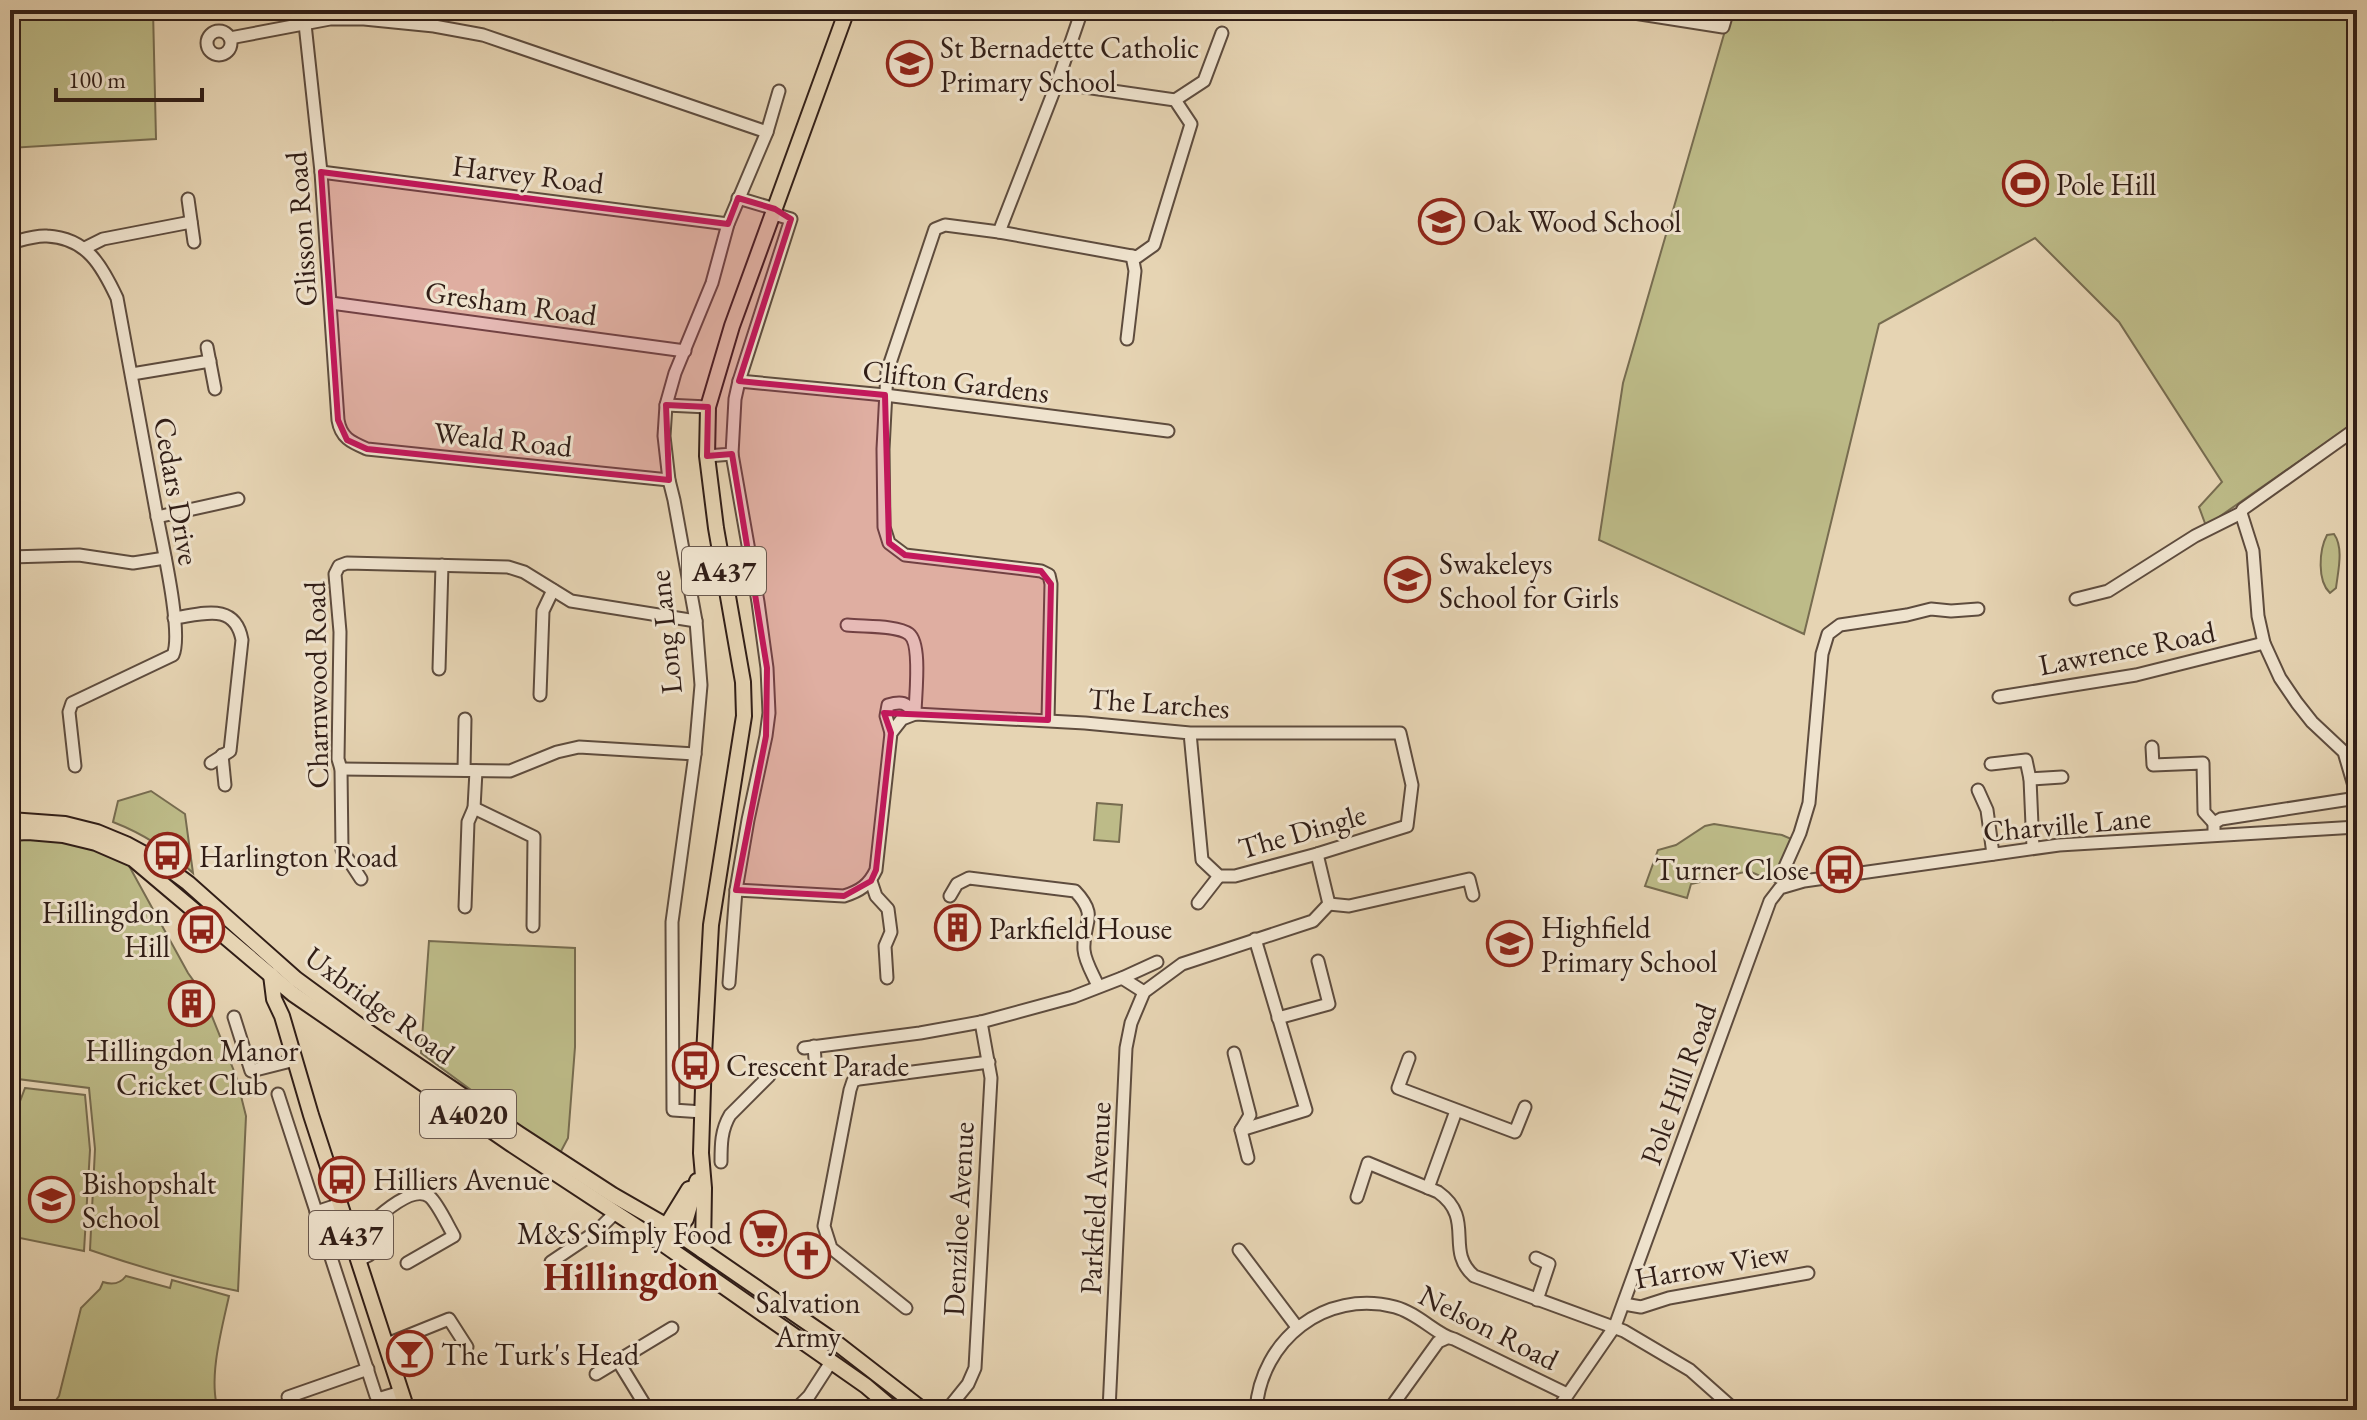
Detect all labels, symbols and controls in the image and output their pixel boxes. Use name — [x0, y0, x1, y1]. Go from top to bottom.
place label: St Bernadette Catholic Primary School — [940, 28, 1199, 101]
school or university icon: St Bernadette Catholic Primary School — [885, 40, 933, 88]
scale bar — [56, 52, 202, 102]
text: 100 m — [68, 64, 126, 95]
street label: Harvey Road — [450, 145, 607, 203]
street label: Glisson Road — [276, 149, 326, 308]
sports icon: Pole Hill — [2001, 160, 2049, 208]
place label: Pole Hill — [2056, 165, 2156, 204]
school or university icon: Oak Wood School — [1418, 197, 1466, 245]
place label: Oak Wood School — [1473, 202, 1681, 241]
street label: Gresham Road — [423, 272, 600, 334]
street label: Clifton Gardens — [860, 350, 1052, 412]
street label: Weald Road — [432, 412, 575, 466]
street label: Cedars Drive — [145, 414, 209, 568]
place label: Swakeleys School for Girls — [1439, 544, 1619, 617]
road number: A437 — [682, 547, 766, 595]
school or university icon: Swakeleys School for Girls — [1384, 556, 1432, 604]
street label: Long Lane — [639, 568, 691, 696]
street label: Charnwood Road — [295, 580, 337, 789]
street label: Lawrence Road — [2035, 612, 2219, 684]
street label: The Larches — [1087, 679, 1231, 727]
street label: The Dingle — [1234, 794, 1370, 868]
street label: Charville Lane — [1981, 797, 2153, 851]
bus stop icon: Harlington Road — [144, 832, 192, 880]
place label: Harlington Road — [199, 837, 398, 876]
bus stop icon: Turner Close — [1816, 845, 1864, 893]
place label: Turner Close — [1655, 850, 1809, 889]
place label: Hillingdon Hill — [42, 893, 170, 966]
building icon: Parkfield House — [934, 904, 982, 952]
bus stop icon: Hillingdon Hill — [177, 905, 225, 953]
place label: Highfield Primary School — [1541, 908, 1717, 981]
place label: Parkfield House — [989, 909, 1172, 948]
school or university icon: Highfield Primary School — [1486, 920, 1534, 968]
street label: Uxbridge Road — [297, 937, 464, 1073]
building icon: Hillingdon Manor Cricket Club — [168, 980, 216, 1028]
street label: Pole Hill Road — [1631, 997, 1726, 1170]
place label: Hillingdon Manor Cricket Club — [85, 1031, 299, 1104]
bus stop icon: Crescent Parade — [671, 1041, 719, 1089]
place label: Crescent Parade — [726, 1046, 909, 1085]
road number: A4020 — [420, 1090, 516, 1138]
street label: Parkfield Avenue — [1070, 1101, 1120, 1295]
street label: Denziloe Avenue — [933, 1121, 983, 1317]
bus stop icon: Hilliers Avenue — [318, 1155, 366, 1203]
place label: Hilliers Avenue — [373, 1160, 550, 1199]
place label: Bishopshalt School — [82, 1164, 217, 1237]
school or university icon: Bishopshalt School — [27, 1176, 75, 1224]
supermarket icon: M&S Simply Food — [739, 1209, 787, 1257]
road number: A437 — [309, 1211, 393, 1259]
place label: M&S Simply Food — [517, 1214, 733, 1253]
church icon: Salvation Army — [784, 1232, 832, 1280]
street label: Harrow View — [1632, 1232, 1793, 1298]
district label: Hillingdon — [543, 1252, 719, 1301]
street label: Nelson Road — [1413, 1275, 1566, 1379]
place label: Salvation Army — [755, 1283, 861, 1356]
bar icon: The Turk's Head — [386, 1330, 434, 1378]
place label: The Turk's Head — [441, 1335, 640, 1374]

